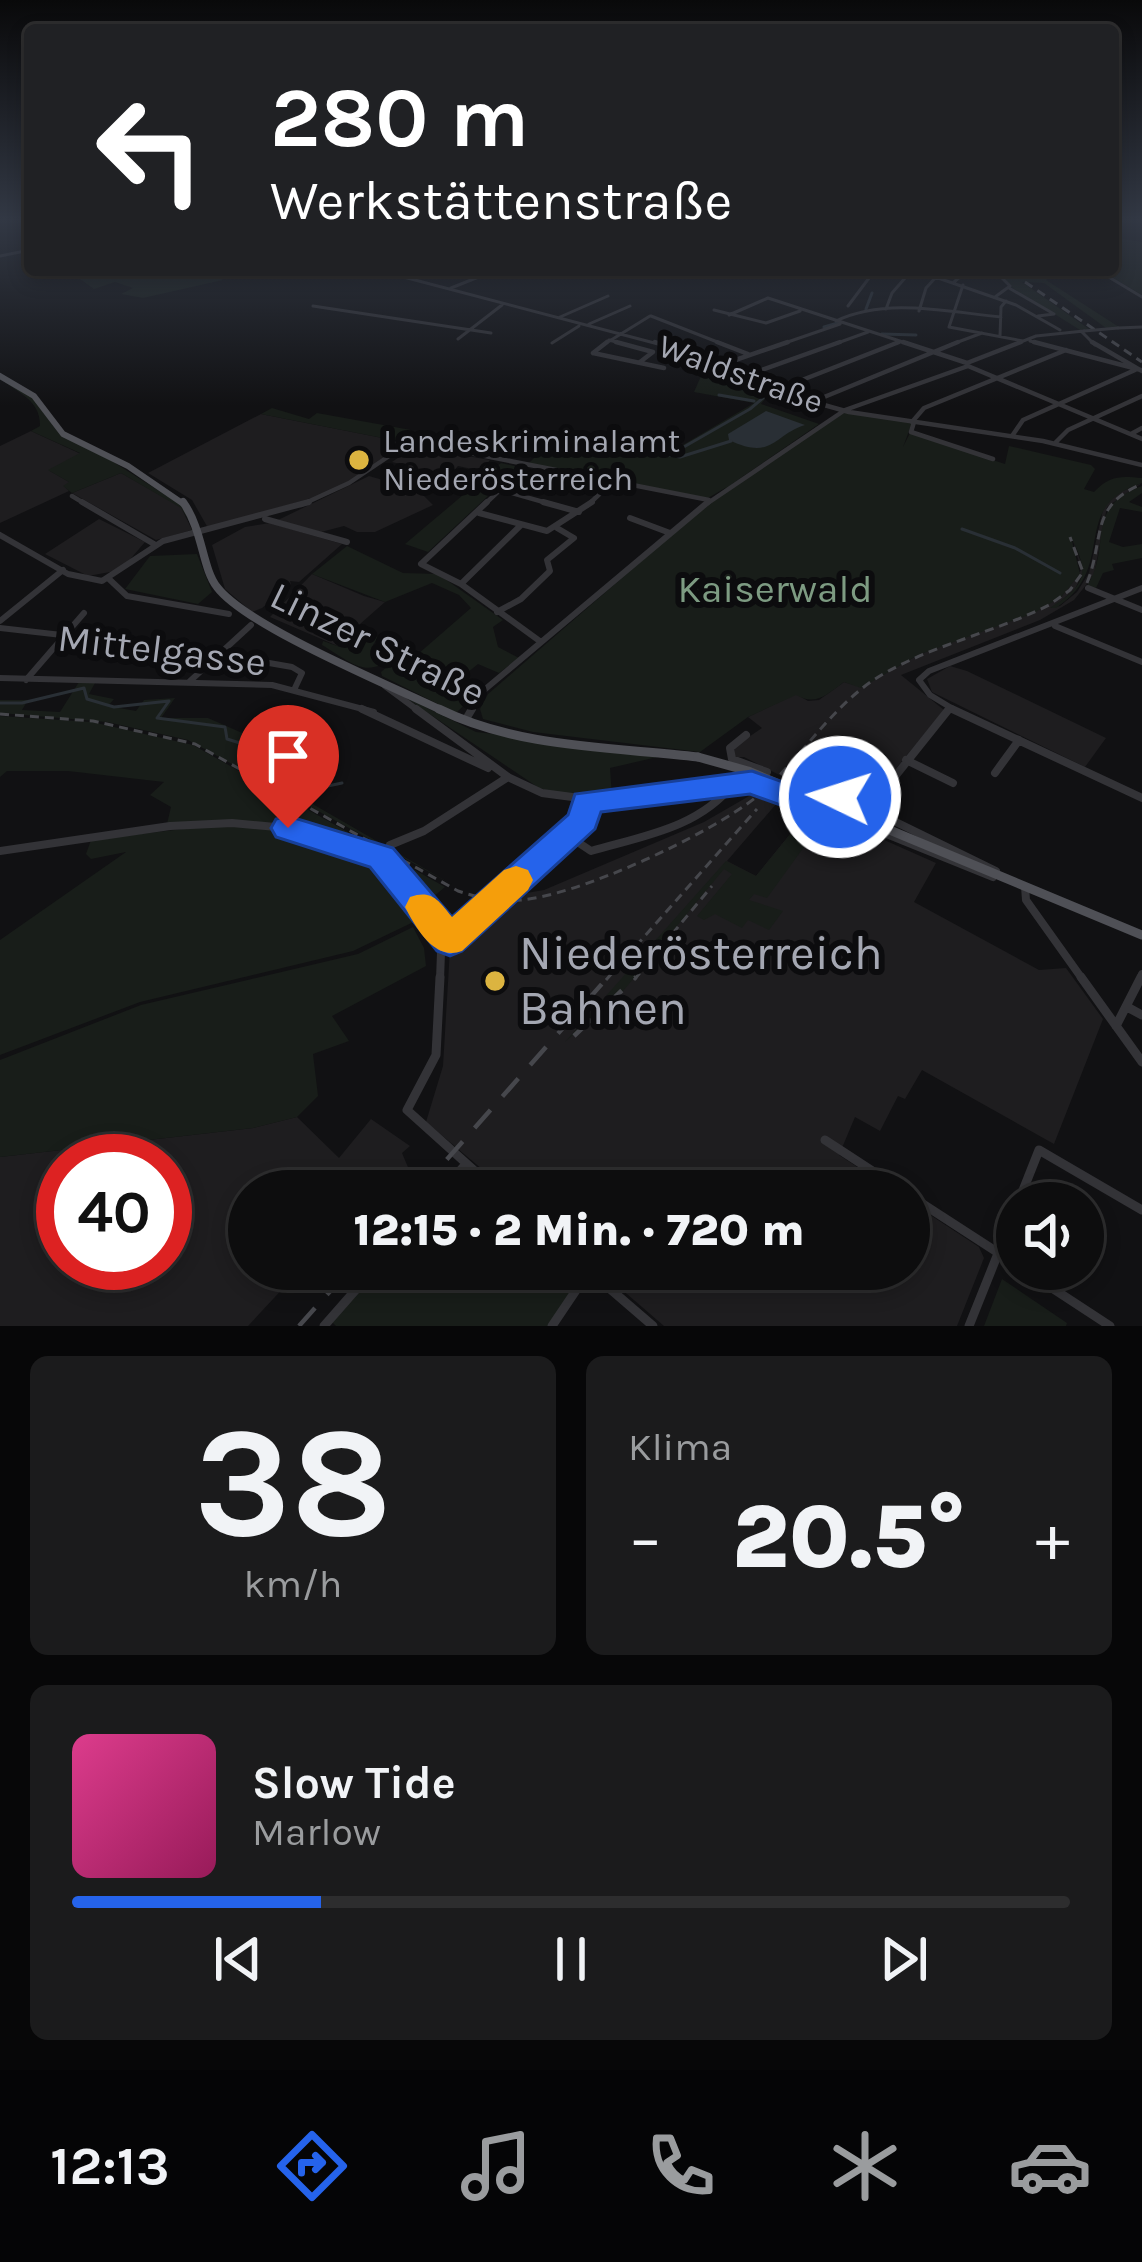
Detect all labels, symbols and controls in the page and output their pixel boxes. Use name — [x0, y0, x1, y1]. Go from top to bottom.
text: 280 m — [270, 69, 529, 167]
icon: left — [72, 72, 228, 228]
text: Werkstättenstraße — [270, 169, 732, 233]
street label: Waldstraße — [653, 327, 829, 421]
place label: Landeskriminalamt Niederösterreich — [383, 422, 680, 498]
marker: Landeskriminalamt Niederösterreich — [346, 447, 372, 473]
park label: Kaiserwald — [677, 566, 873, 612]
street label: Linzer Straße — [263, 572, 493, 716]
street label: Mittelgasse — [55, 614, 269, 686]
pin — [237, 705, 339, 828]
icon: arrive — [255, 723, 321, 789]
position arrow — [777, 734, 903, 860]
place label: Niederösterreich Bahnen — [519, 925, 883, 1036]
marker: Niederösterreich Bahnen — [482, 968, 508, 994]
speed limit sign: 40 — [36, 1134, 192, 1290]
map controls — [996, 1182, 1104, 1290]
button: sound — [996, 1182, 1104, 1290]
text: 12:15 · 2 Min. · 720 m — [353, 1204, 805, 1256]
text: 38 — [194, 1392, 392, 1574]
text: Klima — [628, 1424, 732, 1470]
text: 20.5° — [732, 1484, 966, 1590]
text: − — [628, 1499, 663, 1577]
text: + — [1035, 1499, 1070, 1577]
text: km/h — [244, 1561, 342, 1607]
text: Slow Tide — [252, 1757, 456, 1809]
text: Marlow — [252, 1809, 381, 1855]
icon: previous — [205, 1926, 271, 1992]
icon: pause — [538, 1926, 604, 1992]
icon: next — [871, 1926, 937, 1992]
icon: directions — [270, 2124, 354, 2208]
icon: music — [454, 2124, 538, 2208]
icon: phone — [639, 2124, 723, 2208]
icon: climate — [823, 2124, 907, 2208]
icon: car — [1008, 2124, 1092, 2208]
text: 12:13 — [50, 2134, 170, 2198]

